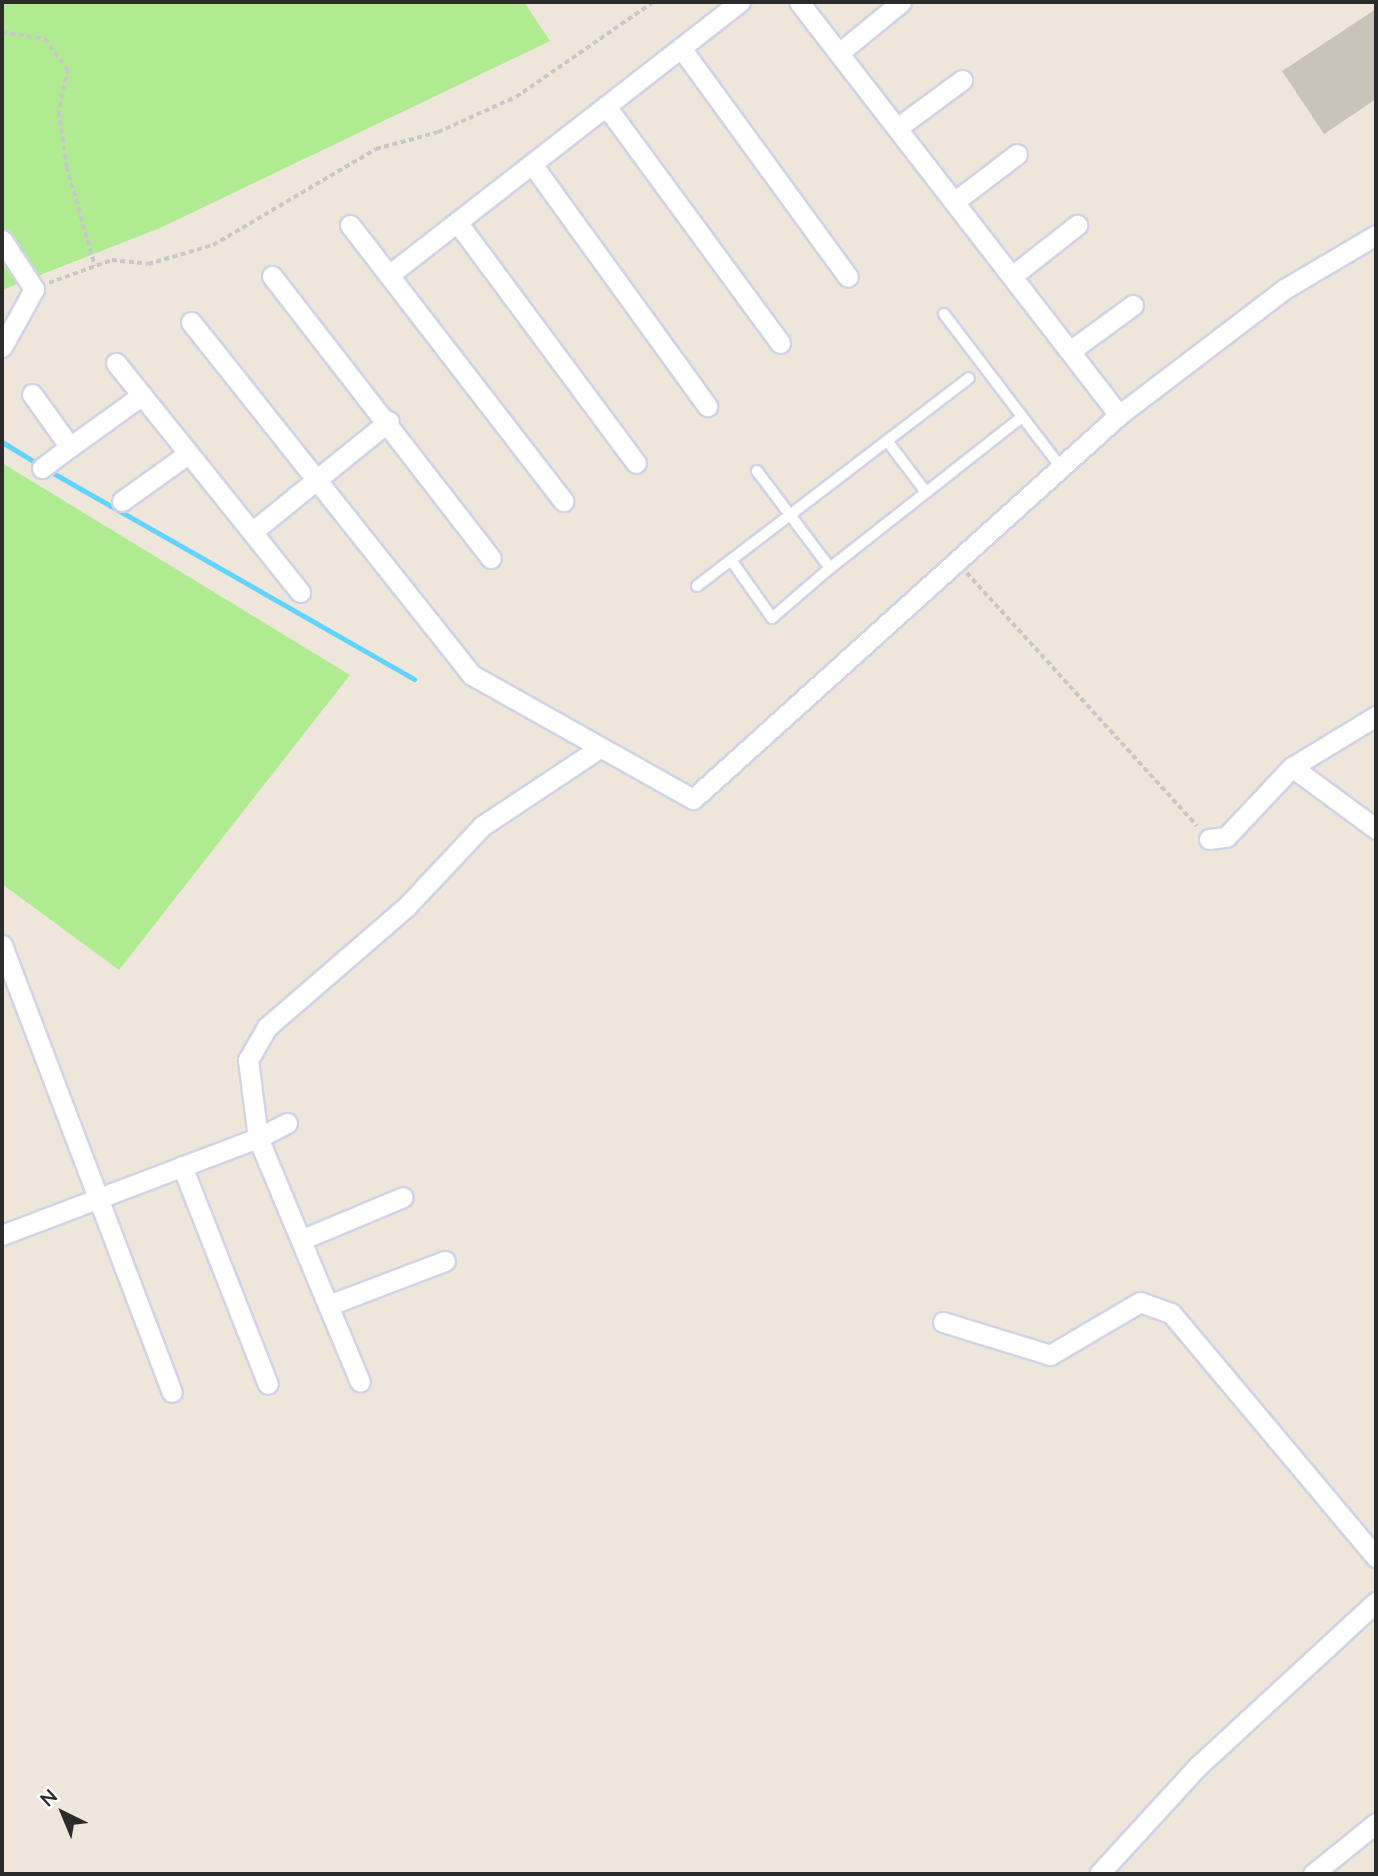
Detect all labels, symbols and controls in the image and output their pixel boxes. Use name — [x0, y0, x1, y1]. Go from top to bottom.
north arrow — [28, 1778, 98, 1848]
text: N — [35, 1784, 62, 1811]

